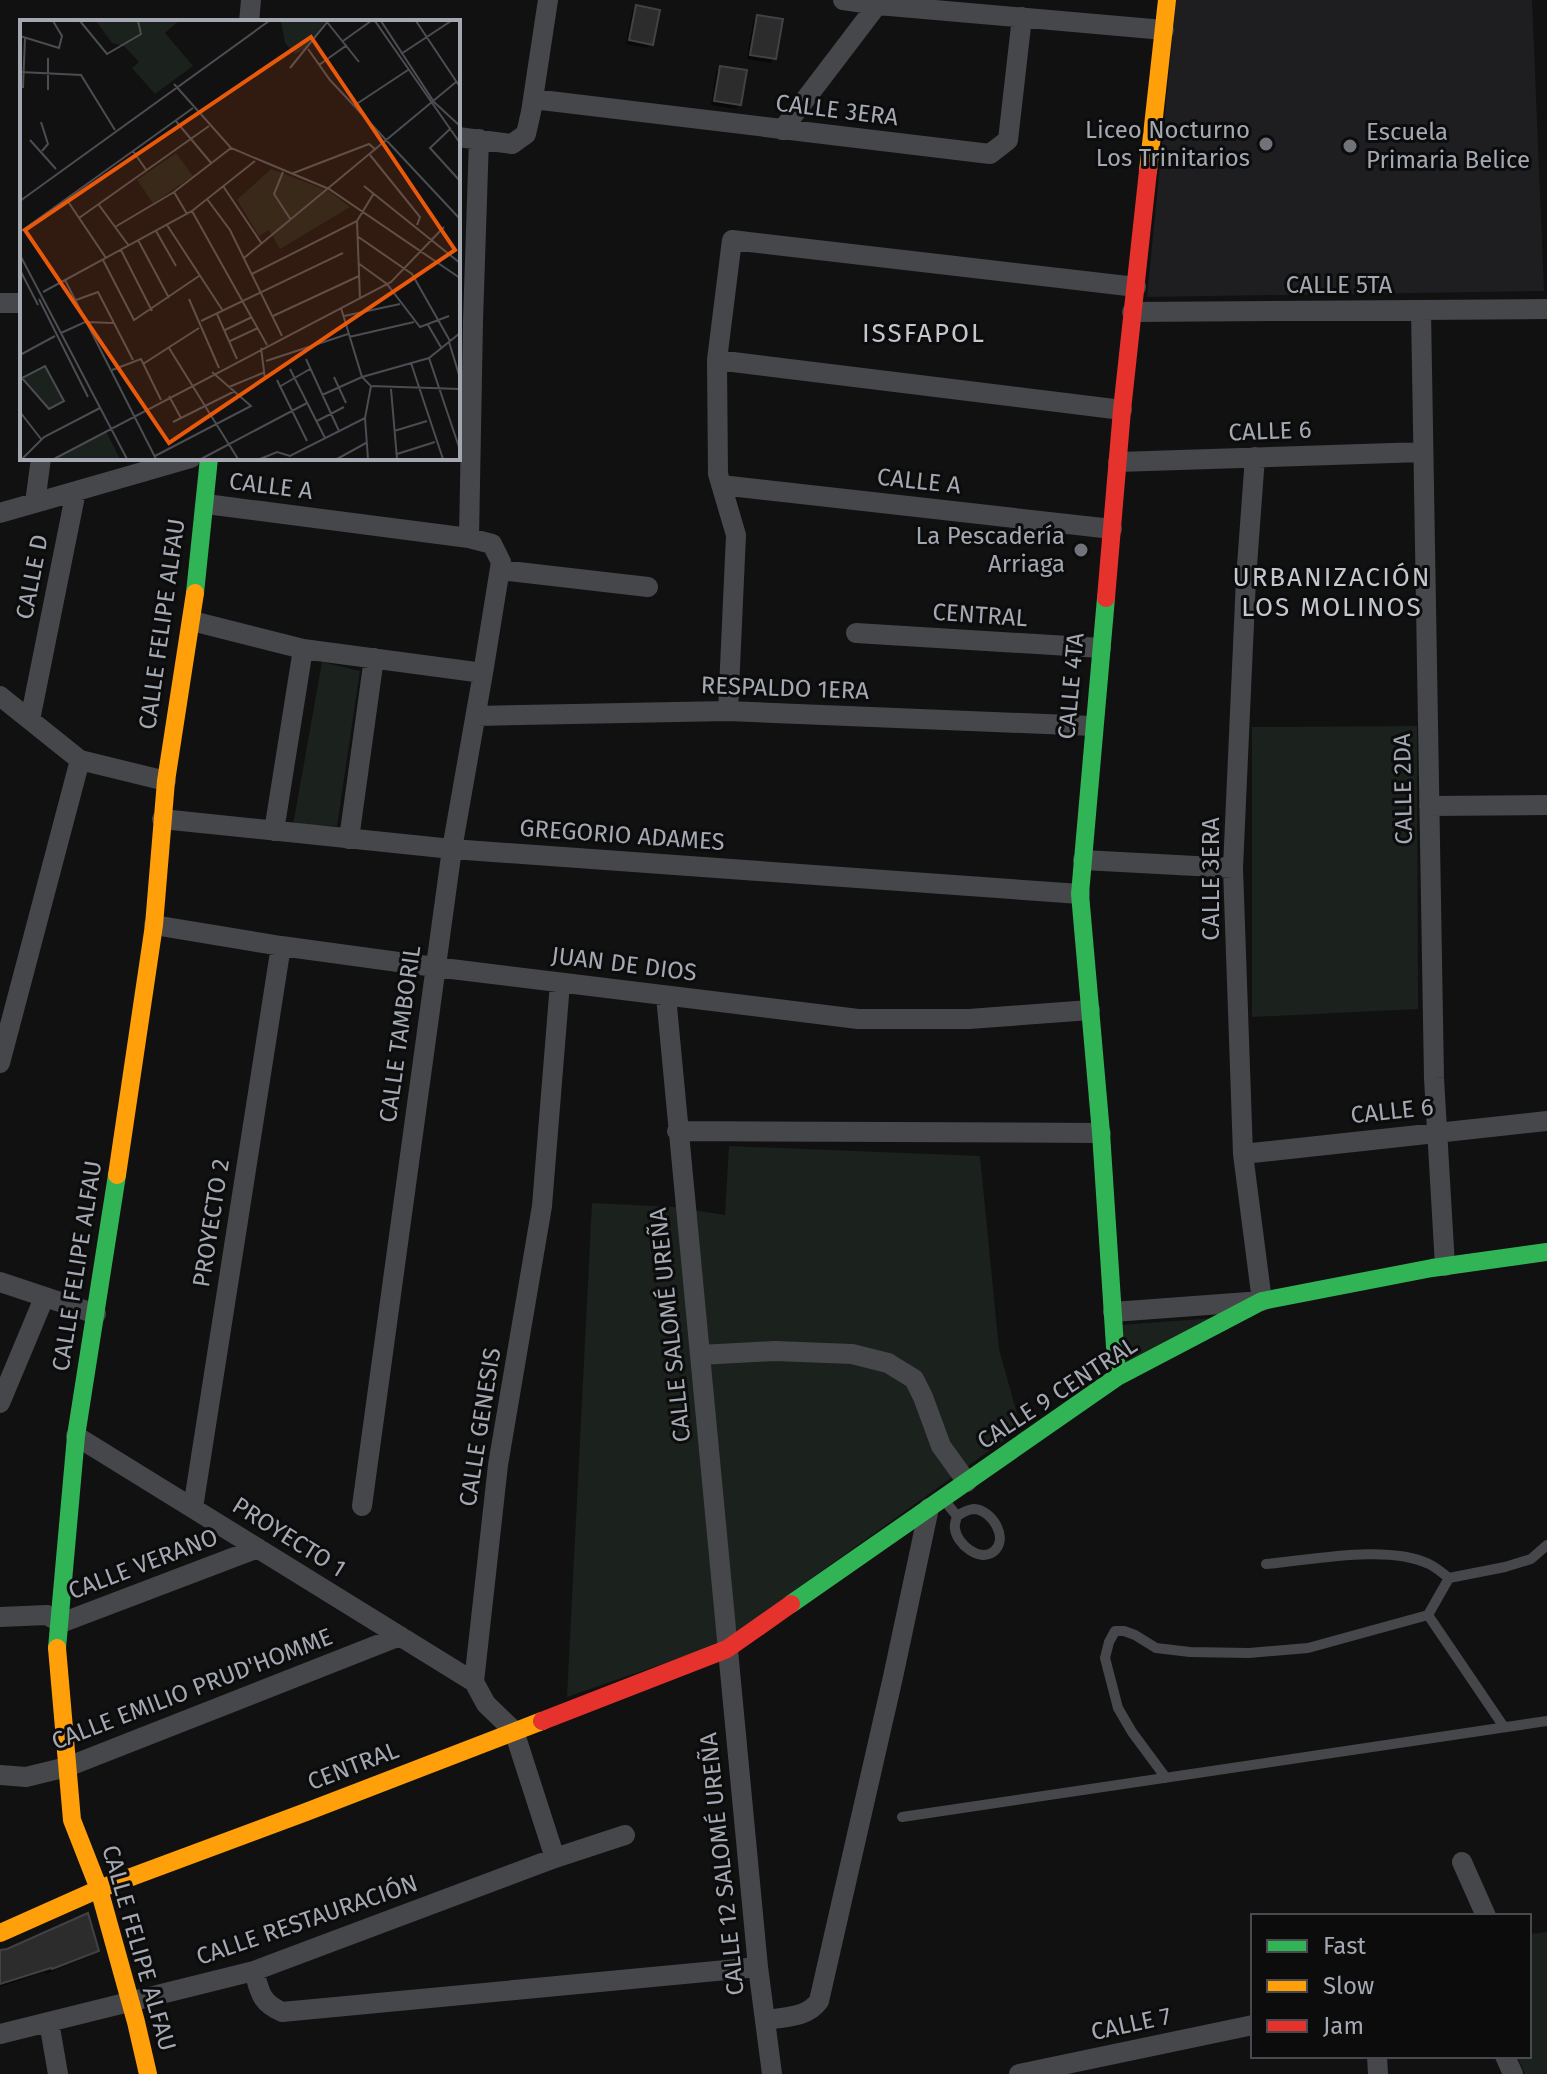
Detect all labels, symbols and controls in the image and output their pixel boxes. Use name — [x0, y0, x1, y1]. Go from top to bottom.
inset map — [20, 20, 460, 460]
street label: CALLE 3ERA — [774, 89, 900, 131]
place label: Liceo Nocturno Los Trinitarios — [1085, 116, 1250, 172]
place label: Escuela Primaria Belice — [1366, 118, 1530, 174]
marker: Liceo Nocturno Los Trinitarios — [1257, 135, 1275, 153]
marker: Escuela Primaria Belice — [1341, 137, 1359, 155]
street label: CALLE 5TA — [1286, 271, 1392, 299]
district label: ISSFAPOL — [862, 318, 986, 349]
street label: CALLE 6 — [1228, 416, 1312, 446]
street label: CALLE A — [876, 463, 962, 499]
street label: CALLE A — [228, 467, 315, 505]
street label: CALLE FELIPE ALFAU — [133, 517, 191, 731]
place label: La Pescadería Arriaga — [916, 522, 1065, 578]
street label: CALLE D — [10, 532, 54, 622]
marker: La Pescadería Arriaga — [1072, 541, 1090, 559]
district label: URBANIZACIÓN LOS MOLINOS — [1232, 562, 1432, 623]
street label: CENTRAL — [931, 598, 1029, 632]
street label: CALLE 4TA — [1052, 631, 1090, 740]
street label: RESPALDO 1ERA — [700, 671, 870, 705]
street label: CALLE 2DA — [1388, 733, 1418, 845]
street label: GREGORIO ADAMES — [518, 814, 726, 856]
street label: CALLE 3ERA — [1197, 817, 1225, 941]
street label: JUAN DE DIOS — [550, 941, 698, 987]
street label: CALLE TAMBORIL — [374, 944, 426, 1124]
street label: CALLE 6 — [1349, 1093, 1435, 1129]
street label: PROYECTO 2 — [187, 1157, 235, 1289]
street label: CALLE FELIPE ALFAU — [47, 1159, 107, 1373]
street label: CALLE SALOMÉ UREÑA — [643, 1206, 696, 1444]
street label: CALLE 9 CENTRAL — [972, 1331, 1142, 1455]
street label: CALLE GENESIS — [454, 1346, 506, 1508]
street label: PROYECTO 1 — [227, 1491, 351, 1583]
street label: CALLE VERANO — [64, 1523, 222, 1605]
street label: CALLE EMILIO PRUD'HOMME — [48, 1622, 336, 1756]
street label: CALLE 12 SALOMÉ UREÑA — [693, 1731, 750, 1997]
street label: CENTRAL — [303, 1736, 403, 1796]
street label: CALLE FELIPE ALFAU — [96, 1842, 182, 2054]
street label: CALLE RESTAURACIÓN — [192, 1868, 421, 1971]
legend — [1251, 1914, 1531, 2058]
text: Fast — [1323, 1932, 1366, 1960]
text: Slow — [1323, 1972, 1374, 2000]
street label: CALLE 7 — [1088, 2002, 1174, 2046]
text: Jam — [1323, 2012, 1364, 2040]

